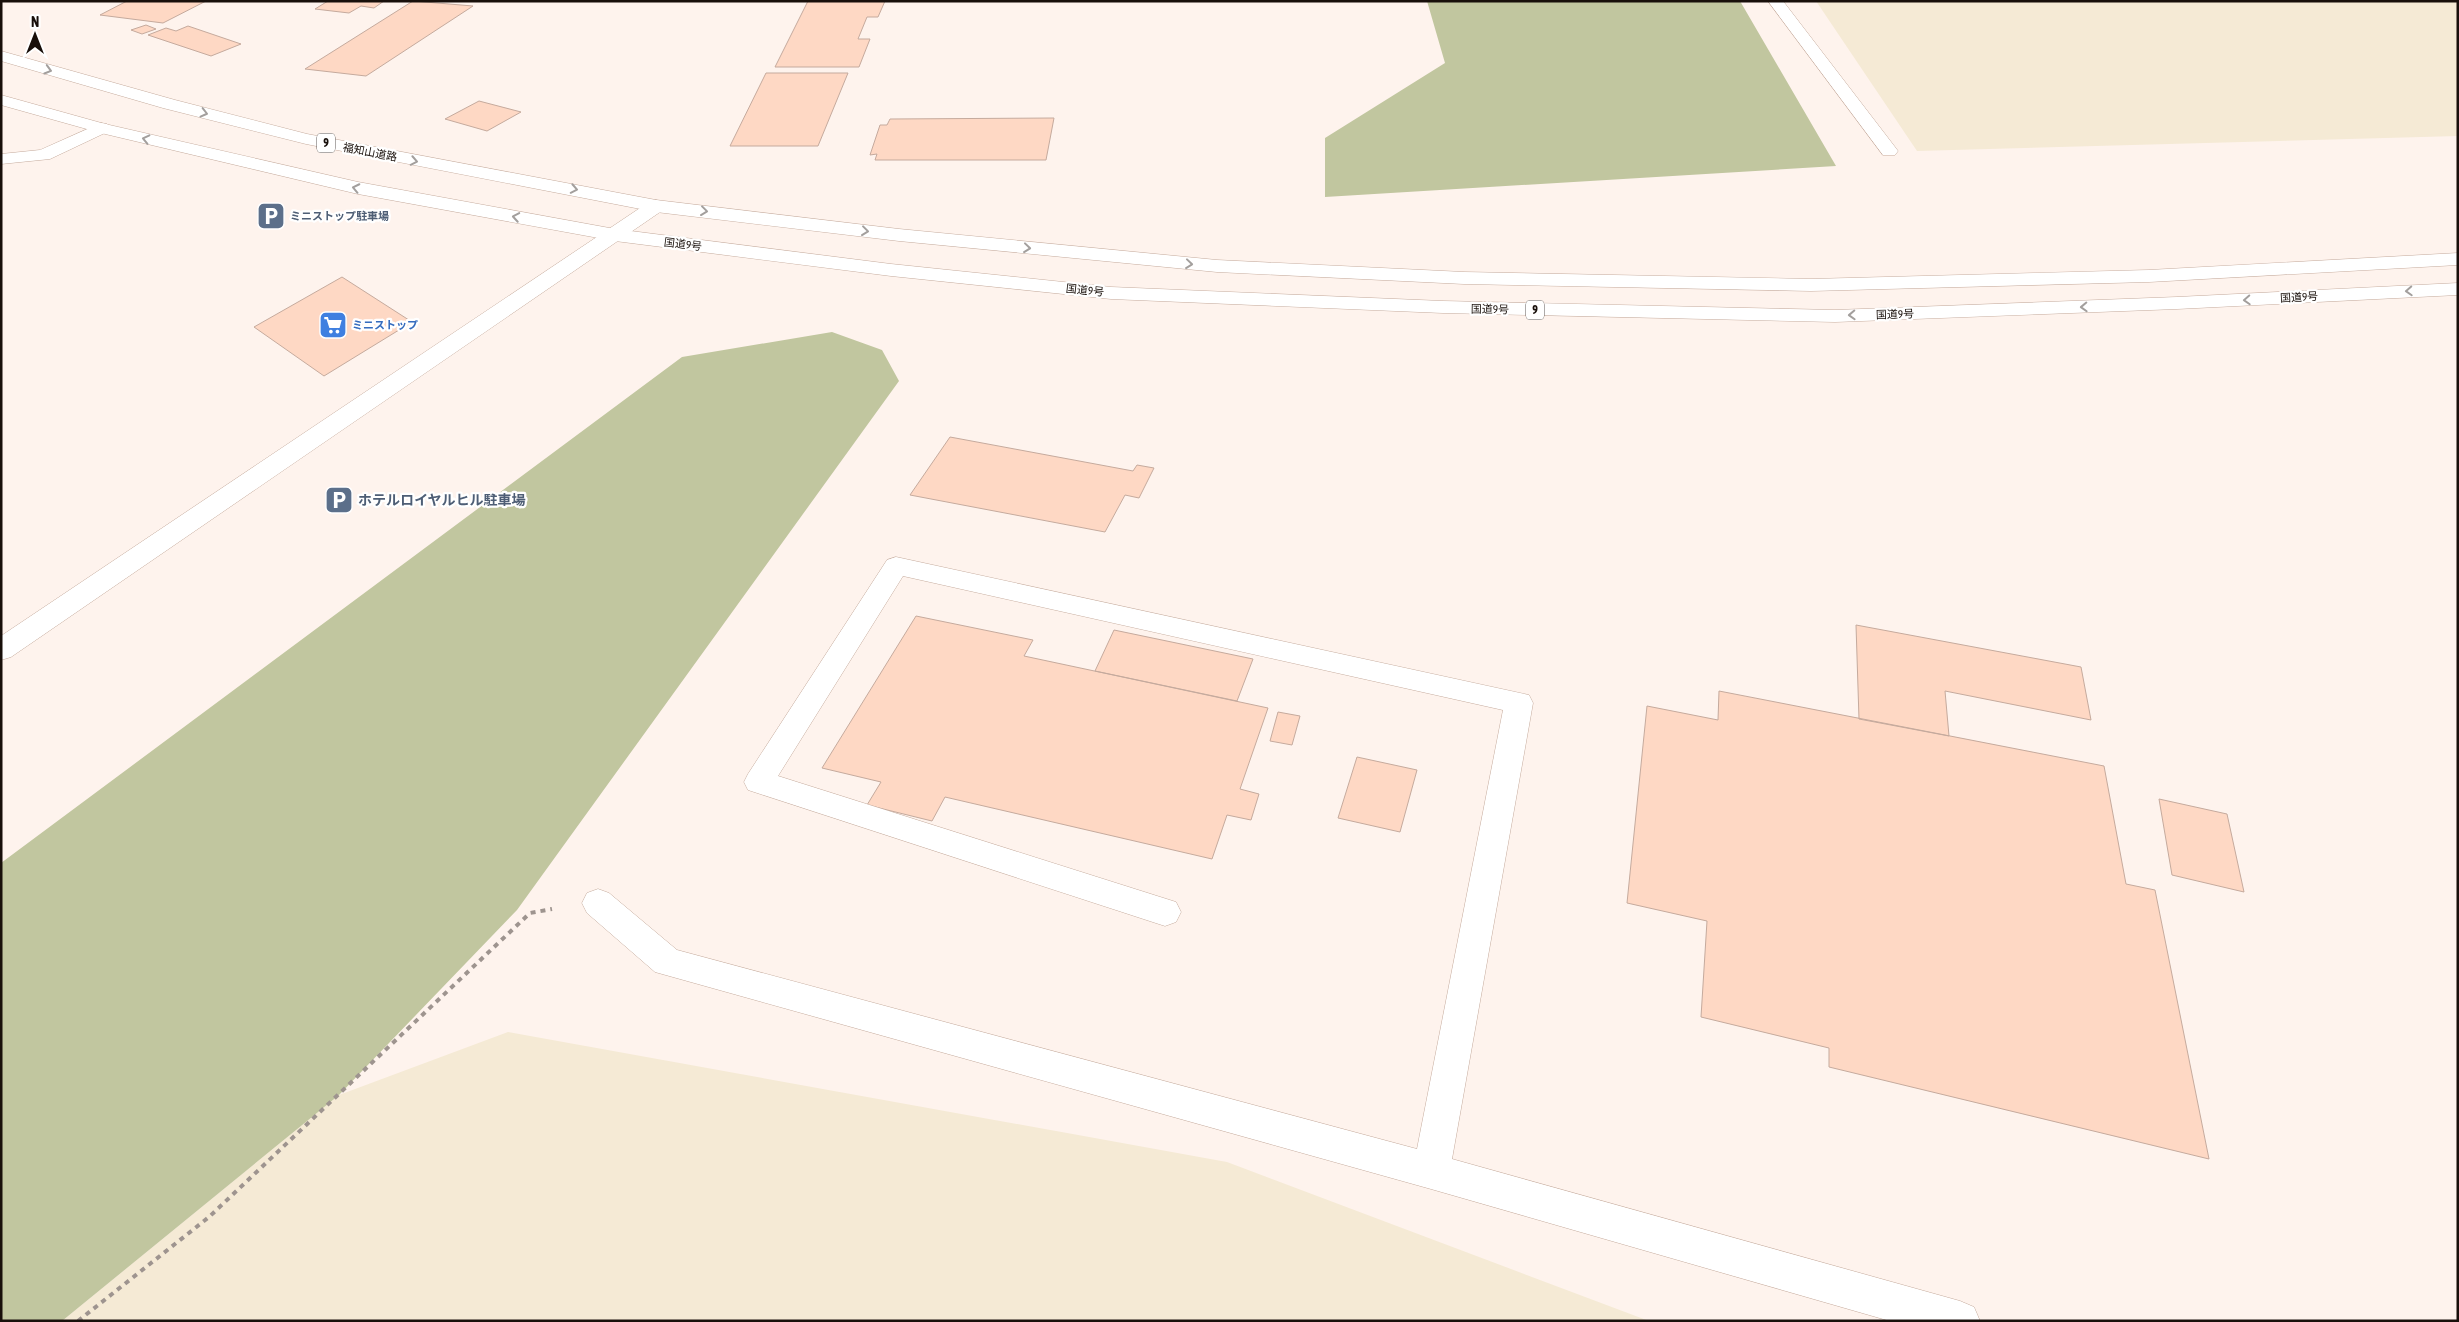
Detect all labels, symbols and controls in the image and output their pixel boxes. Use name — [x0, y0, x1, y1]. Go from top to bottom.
north arrow — [10, 10, 60, 60]
text: N — [31, 14, 39, 30]
one-way arrow — [43, 65, 51, 75]
one-way arrow — [200, 107, 209, 118]
one-way arrow — [142, 134, 151, 145]
road number: 9 — [317, 134, 335, 152]
street label: 福知山道路 — [342, 141, 398, 163]
one-way arrow — [410, 155, 419, 165]
one-way arrow — [351, 183, 360, 194]
one-way arrow — [570, 183, 579, 194]
parking icon: ミニストップ駐車場 — [256, 201, 286, 231]
one-way arrow — [700, 205, 708, 216]
place label: ミニストップ駐車場 — [290, 210, 389, 222]
one-way arrow — [511, 212, 520, 223]
one-way arrow — [862, 225, 870, 236]
street label: 国道9号 — [663, 236, 703, 252]
one-way arrow — [1023, 242, 1031, 253]
one-way arrow — [1185, 258, 1193, 269]
street label: 国道9号 — [1065, 282, 1105, 298]
one-way arrow — [2405, 286, 2413, 297]
street label: 国道9号 — [2280, 290, 2318, 304]
one-way arrow — [2243, 294, 2251, 305]
road number: 9 — [1526, 300, 1544, 320]
one-way arrow — [2080, 301, 2088, 312]
street label: 国道9号 — [1471, 303, 1509, 315]
street label: 国道9号 — [1876, 307, 1914, 321]
supermarket icon: ミニストップ — [318, 310, 348, 340]
one-way arrow — [1848, 310, 1856, 321]
place label: ミニストップ — [352, 319, 418, 331]
parking icon: ホテルロイヤルヒル駐車場 — [324, 485, 354, 515]
place label: ホテルロイヤルヒル駐車場 — [358, 492, 526, 508]

